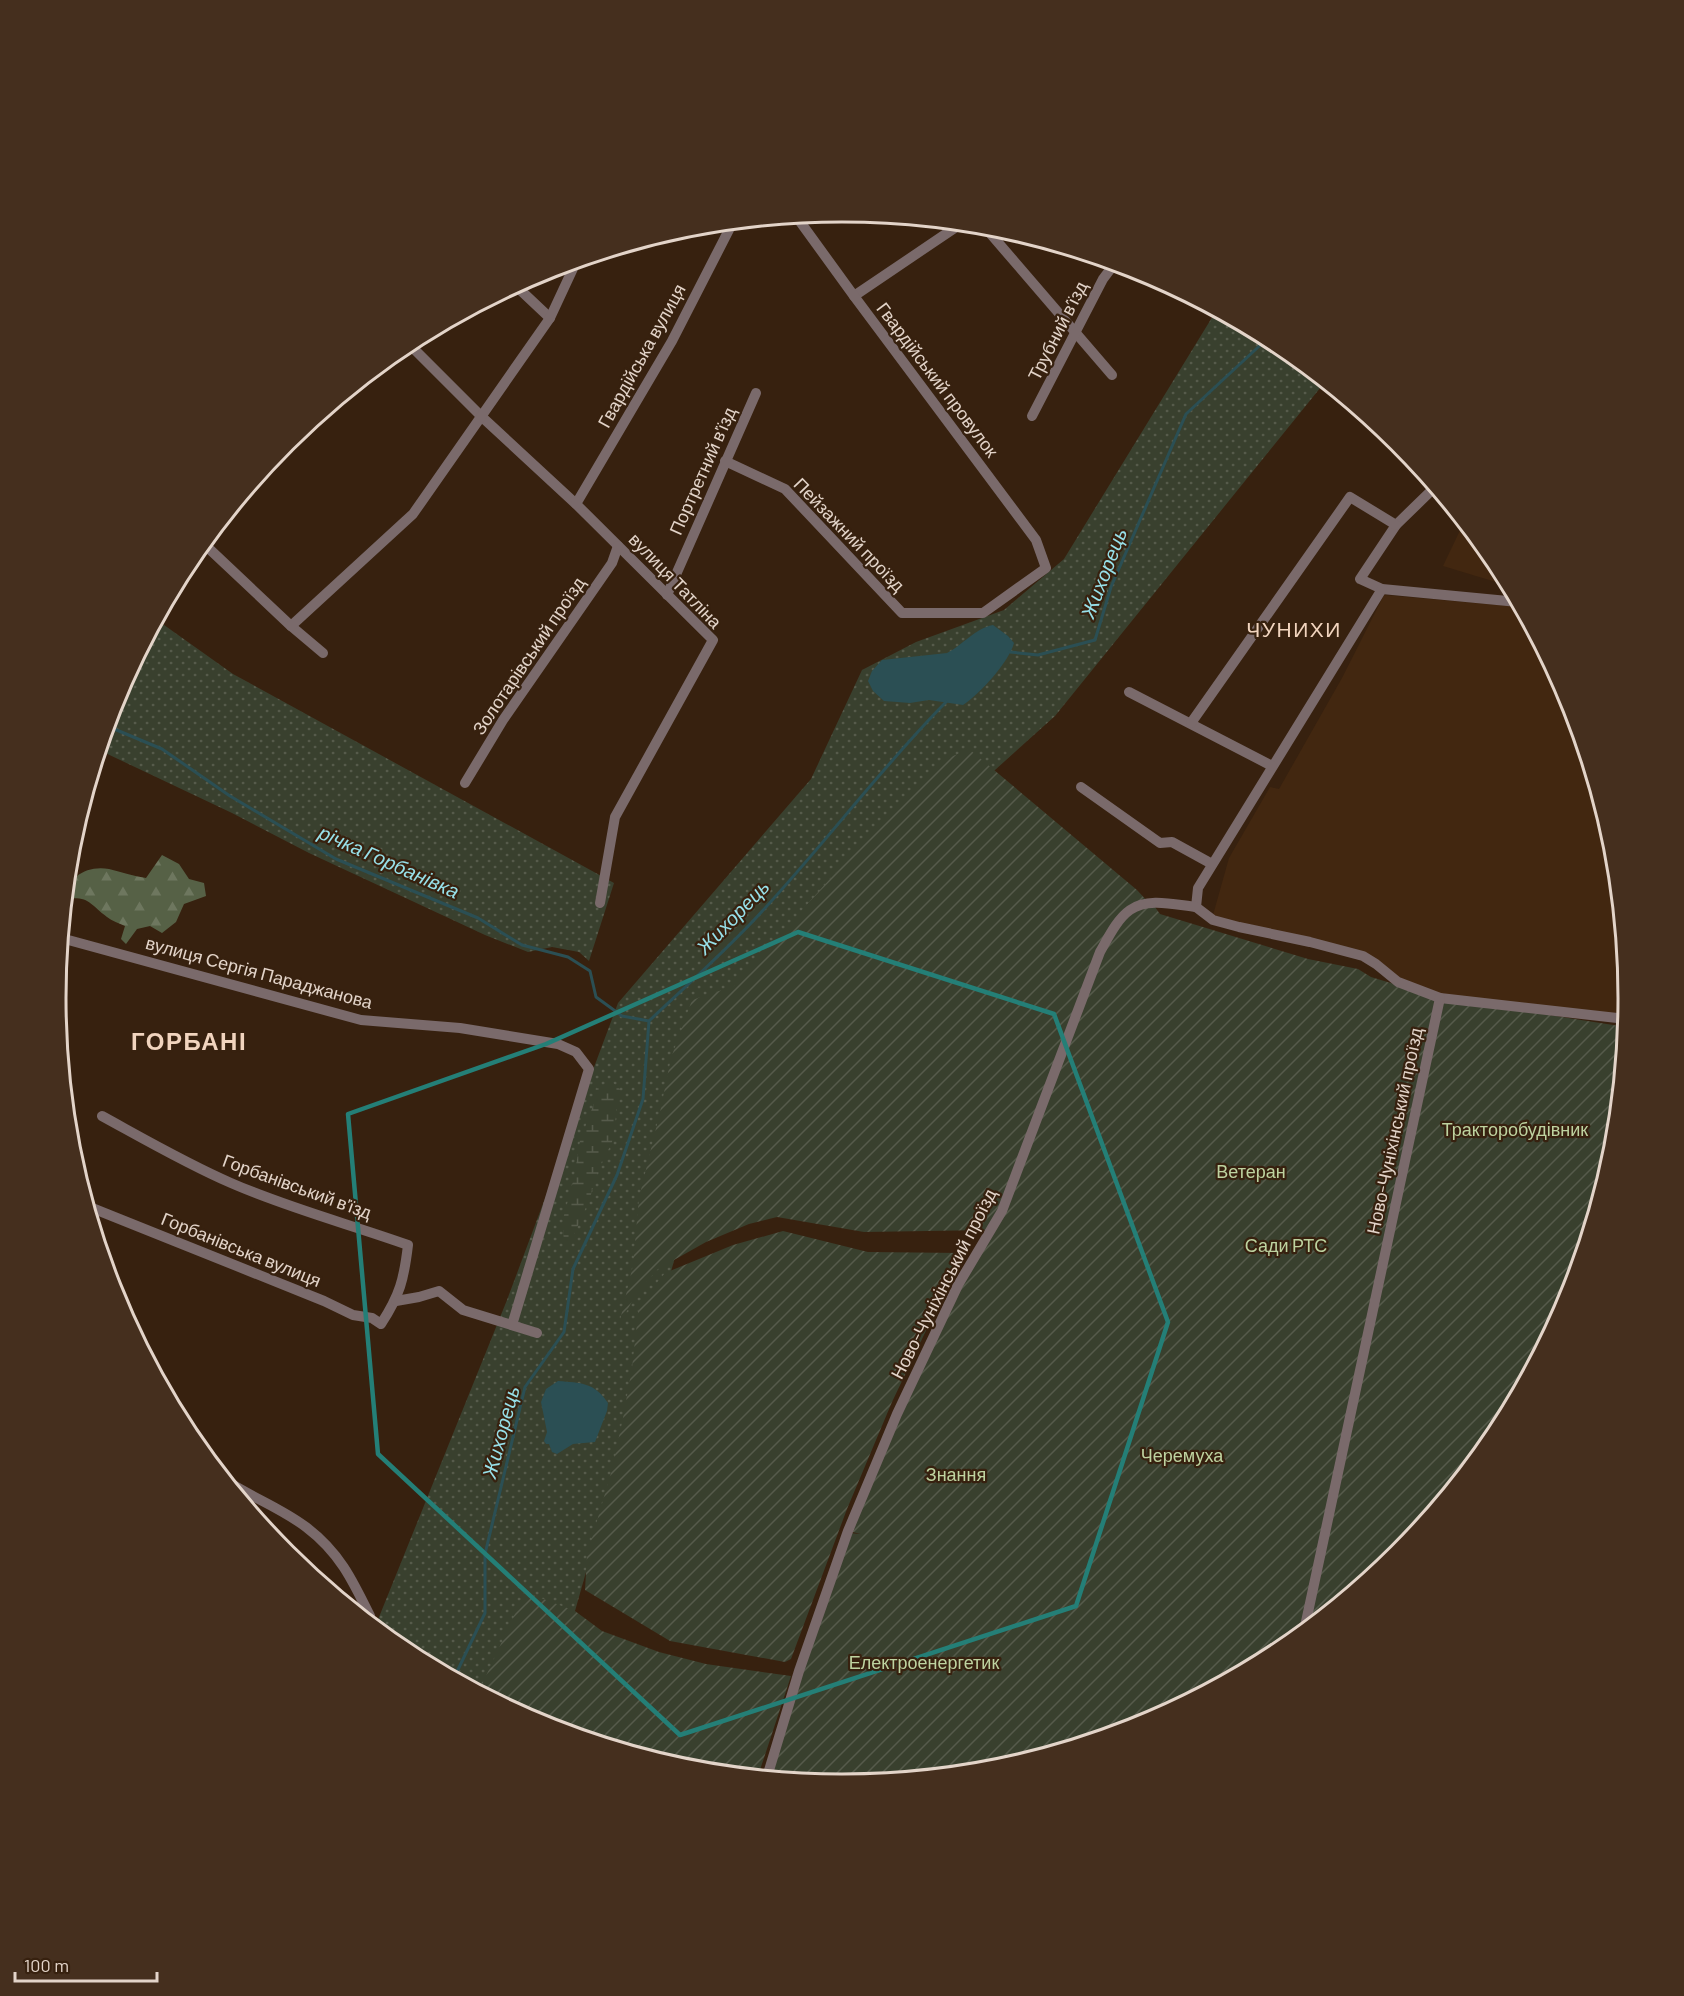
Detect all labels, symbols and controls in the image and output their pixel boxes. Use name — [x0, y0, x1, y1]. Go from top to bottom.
street label: Трубний в’їзд — [1023, 277, 1092, 384]
street label: Гвардійська вулиця — [592, 280, 690, 431]
street label: Гвардійський провулок — [872, 298, 1003, 461]
street label: Портретний в'їзд — [664, 403, 740, 538]
street label: Пейзажний проїзд — [790, 473, 910, 596]
water label: Жихорець — [1075, 524, 1131, 622]
street label: вулиця Татліна — [625, 528, 727, 633]
street label: Золотарівський проїзд — [467, 572, 589, 738]
district label: ЧУНИХИ — [1246, 616, 1342, 641]
water label: річка Горбанівка — [315, 819, 463, 903]
water label: Жихорець — [690, 874, 774, 959]
street label: вулиця Сергія Параджанова — [144, 931, 376, 1013]
street label: Ново-Чуніхінський проїзд — [1361, 1025, 1427, 1236]
district label: ГОРБАНІ — [131, 1026, 247, 1055]
park label: Тракторобудівник — [1442, 1118, 1588, 1140]
street label: Горбанівський в'їзд — [220, 1149, 375, 1223]
park label: Ветеран — [1216, 1160, 1286, 1182]
street label: Ново-Чуніхінський проїзд — [886, 1184, 1001, 1382]
street label: Горбанівська вулиця — [158, 1207, 325, 1291]
park label: Сади РТС — [1245, 1234, 1327, 1256]
water label: Жихорець — [476, 1383, 524, 1481]
park label: Черемуха — [1141, 1444, 1224, 1466]
park label: Знання — [926, 1463, 986, 1485]
park label: Електроенергетик — [849, 1651, 999, 1673]
scale bar — [15, 1945, 158, 1983]
text: 100 m — [24, 1954, 69, 1976]

